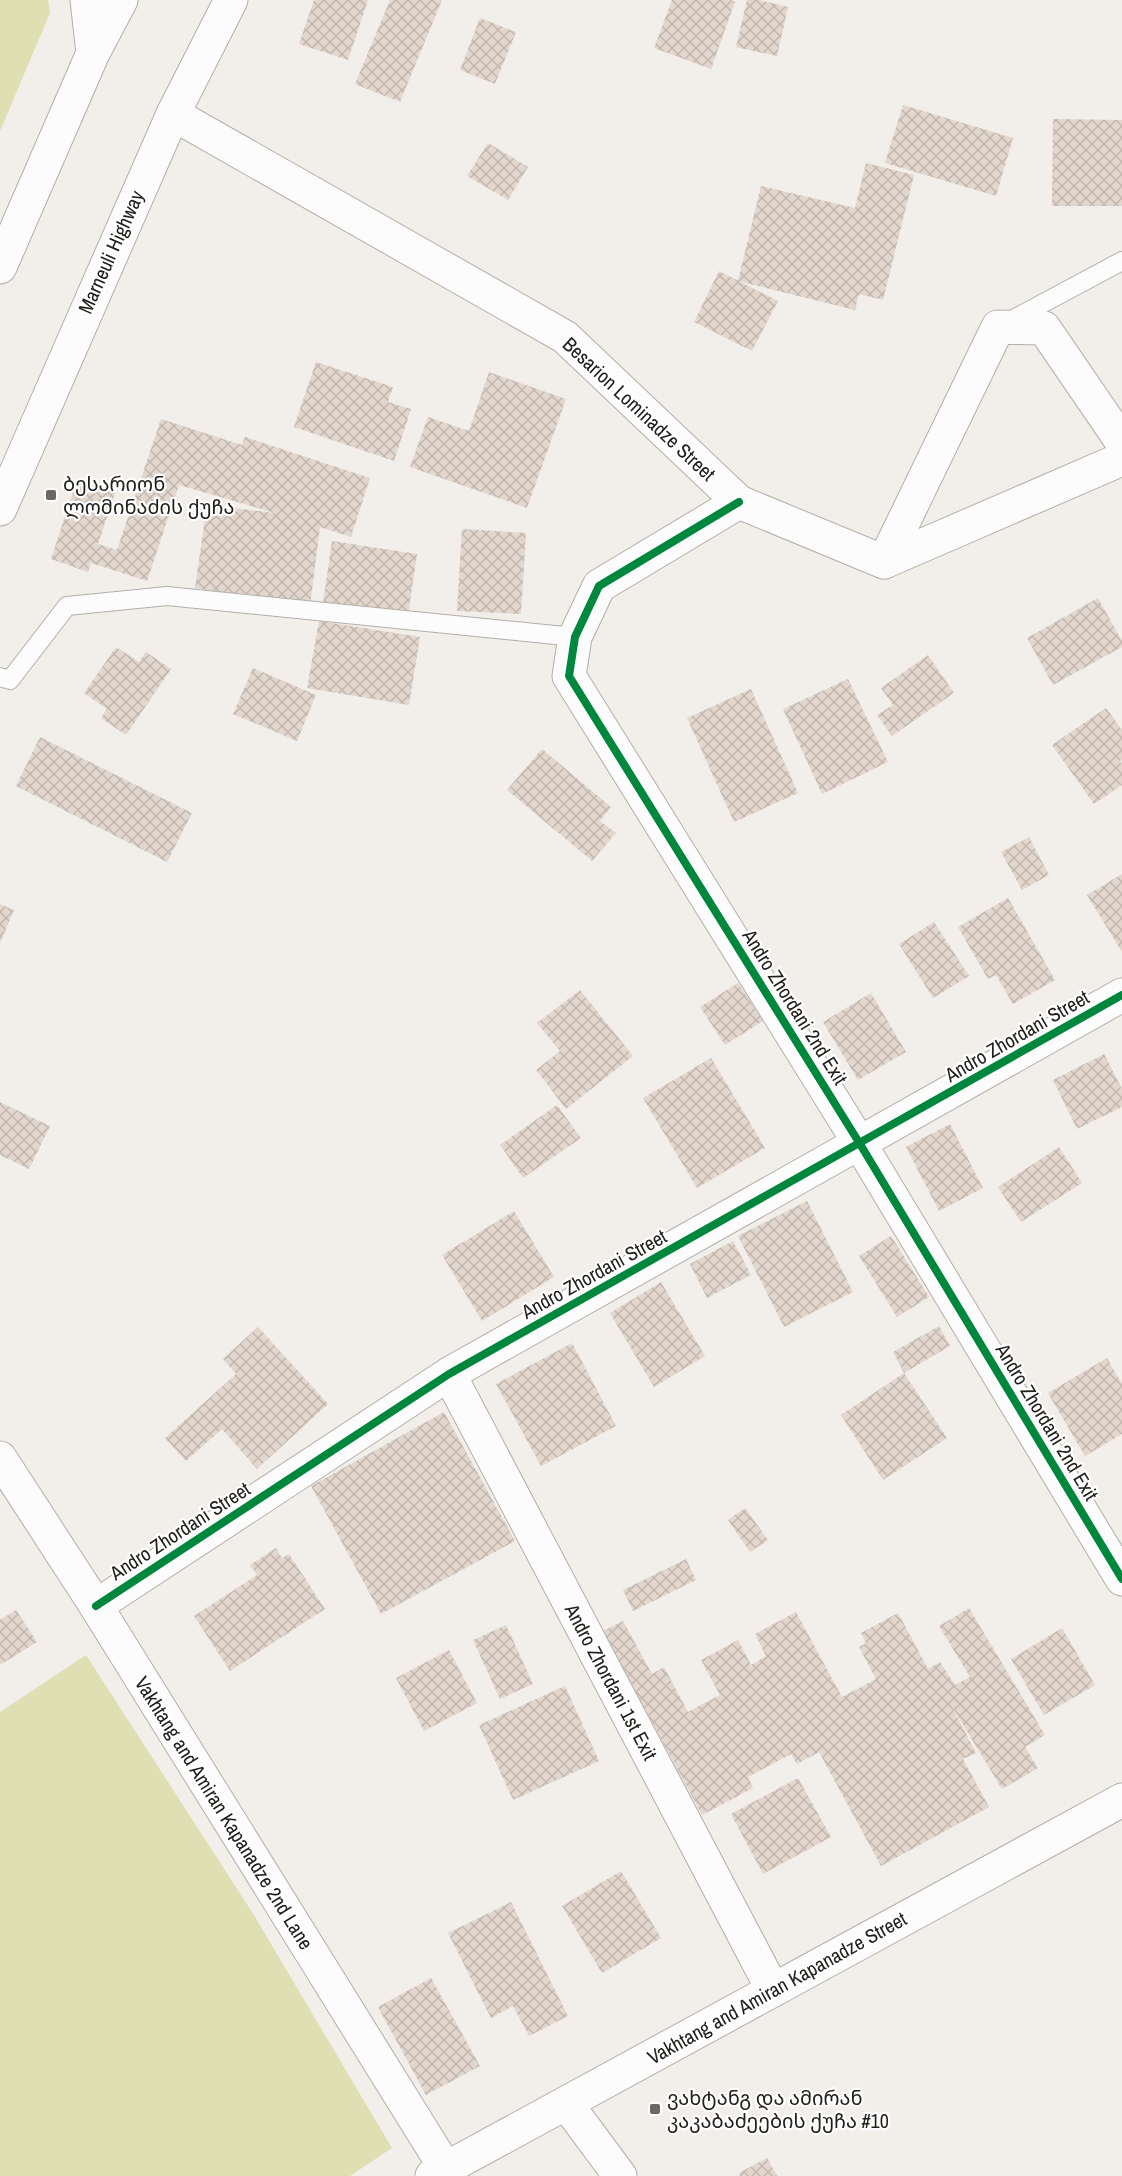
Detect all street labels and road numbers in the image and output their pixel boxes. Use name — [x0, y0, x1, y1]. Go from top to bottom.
street label: Marneuli Highway — [71, 185, 150, 318]
street label: Besarion Lominadze Street — [557, 331, 722, 487]
street label: Andro Zhordani 2nd Exit — [736, 923, 854, 1090]
street label: Andro Zhordani Street — [939, 983, 1094, 1088]
street label: Andro Zhordani Street — [515, 1222, 672, 1325]
street label: Andro Zhordani 2nd Exit — [989, 1337, 1105, 1506]
street label: Andro Zhordani Street — [103, 1475, 255, 1587]
street label: Andro Zhordani 1st Exit — [558, 1598, 664, 1765]
street label: Vakhtang and Amiran Kapanadze 2nd Lane — [129, 1671, 320, 1954]
street label: Vakhtang and Amiran Kapanadze Street — [642, 1905, 912, 2070]

